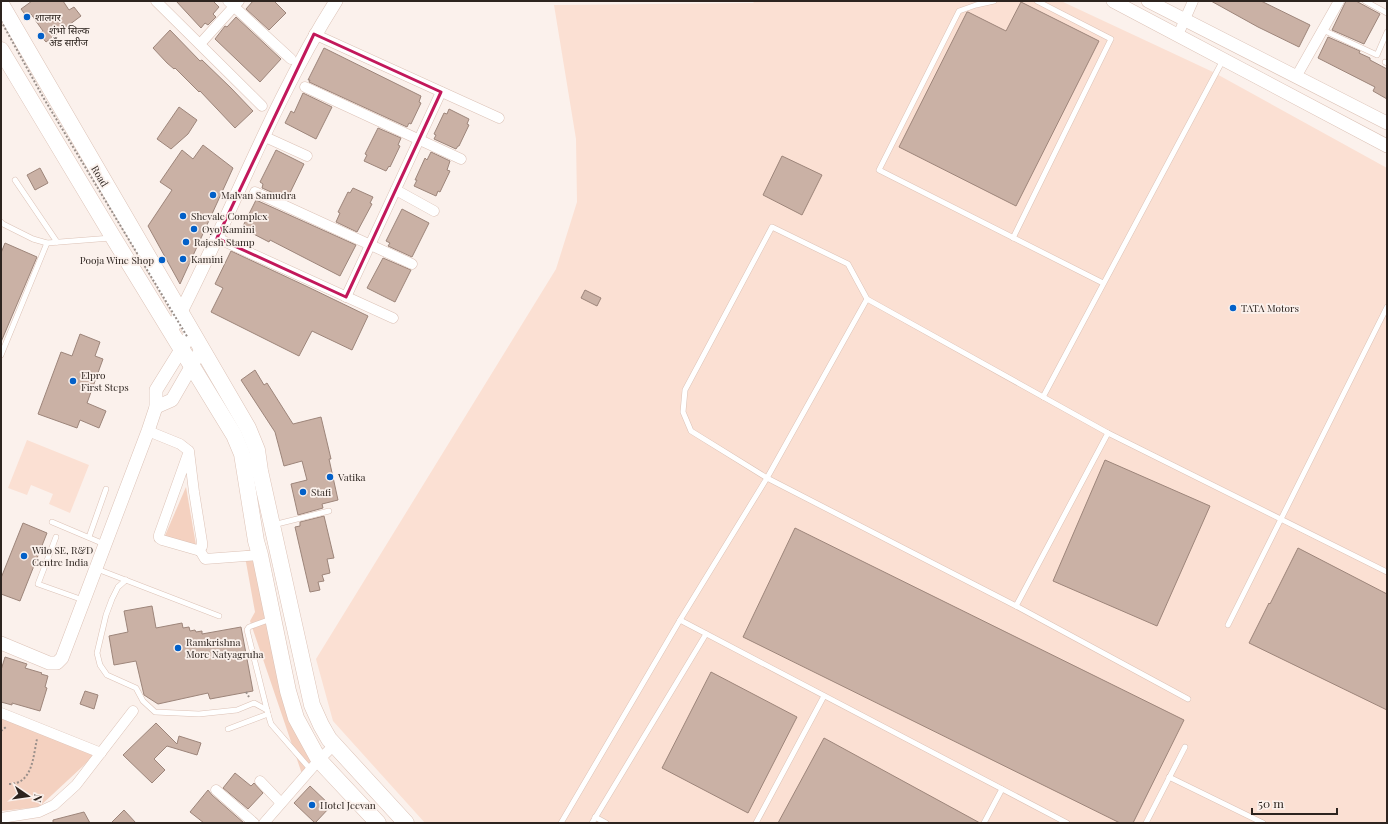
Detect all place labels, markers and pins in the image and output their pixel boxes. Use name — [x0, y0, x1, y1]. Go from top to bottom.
place label: शालगर — [35, 10, 62, 24]
marker: शालगर — [22, 12, 32, 22]
place label: शंभो सिल्क अँड सारीज — [49, 23, 90, 49]
marker: शंभो सिल्क अँड सारीज — [36, 31, 46, 41]
place label: Malvan Samudra — [221, 188, 296, 202]
marker: Malvan Samudra — [208, 190, 218, 200]
place label: Shevale Complex — [191, 209, 268, 223]
marker: Shevale Complex — [178, 211, 188, 221]
place label: Oyo Kamini — [202, 222, 255, 236]
marker: Oyo Kamini — [189, 224, 199, 234]
place label: Rajesh Stamp — [194, 235, 255, 249]
marker: Rajesh Stamp — [181, 237, 191, 247]
place label: Kamini — [191, 252, 223, 266]
place label: Pooja Wine Shop — [80, 253, 154, 267]
marker: Kamini — [178, 254, 188, 264]
marker: Pooja Wine Shop — [157, 255, 167, 265]
place label: TATA Motors — [1241, 301, 1299, 315]
marker: TATA Motors — [1228, 303, 1238, 313]
place label: Elpro First Steps — [81, 368, 129, 394]
marker: Elpro First Steps — [68, 376, 78, 386]
place label: Vatika — [337, 470, 366, 484]
marker: Vatika — [325, 472, 335, 482]
place label: Stafi — [311, 485, 331, 499]
marker: Stafi — [298, 487, 308, 497]
place label: Wilo SE, R&D Centre India — [31, 543, 93, 569]
marker: Wilo SE, R&D Centre India — [19, 551, 29, 561]
place label: Ramkrishna More Natyagruha — [186, 635, 264, 661]
marker: Ramkrishna More Natyagruha — [173, 643, 183, 653]
place label: Hotel Jeevan — [320, 798, 376, 812]
marker: Hotel Jeevan — [307, 800, 317, 810]

